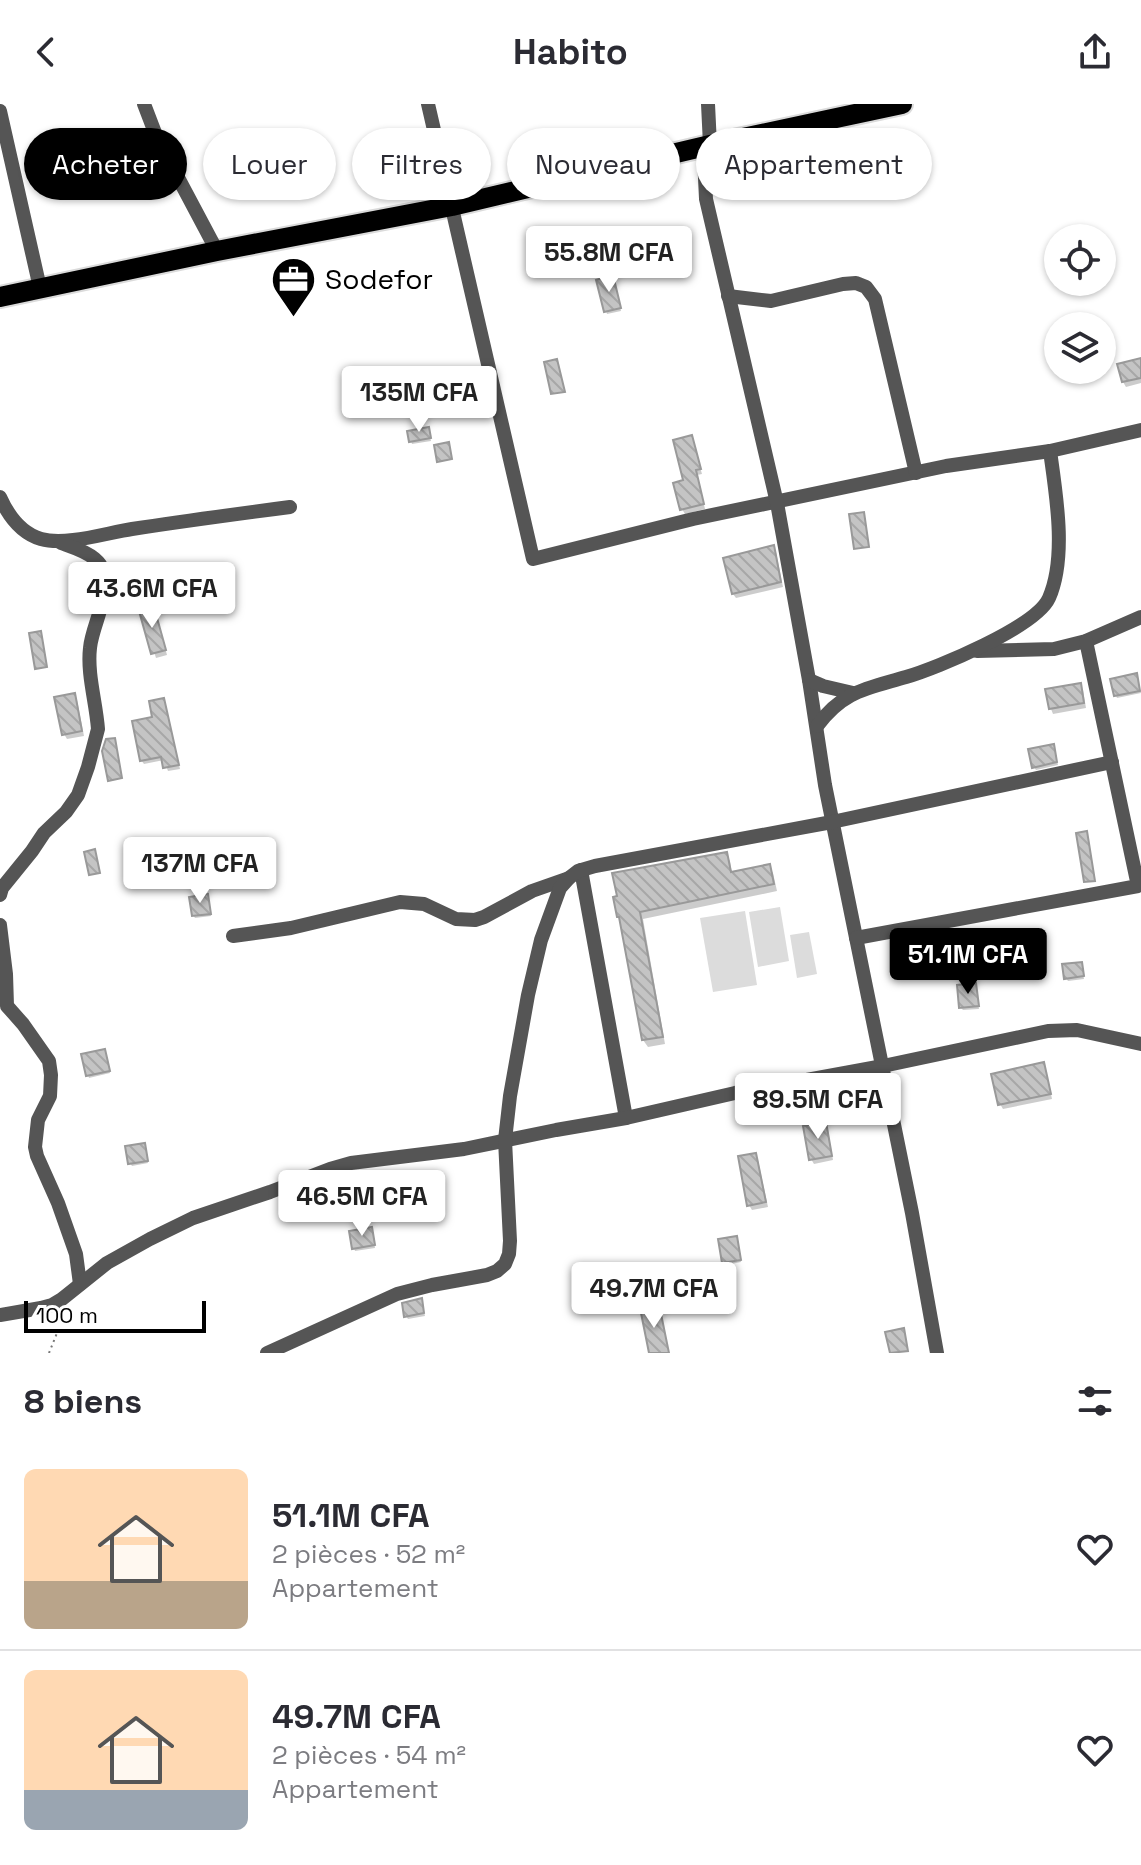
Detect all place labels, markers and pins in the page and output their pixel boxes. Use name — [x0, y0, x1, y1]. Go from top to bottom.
pin: 55.8M CFA — [517, 226, 701, 294]
office icon: Sodefor — [270, 255, 318, 318]
place label: Sodefor — [325, 261, 433, 297]
pin: 135M CFA — [336, 366, 502, 434]
pin: 43.6M CFA — [60, 562, 244, 630]
pin: 137M CFA — [117, 837, 283, 905]
pin: 51.1M CFA — [876, 928, 1060, 996]
pin: 89.5M CFA — [726, 1073, 910, 1141]
pin: 46.5M CFA — [270, 1170, 454, 1238]
pin: 49.7M CFA — [562, 1262, 746, 1330]

